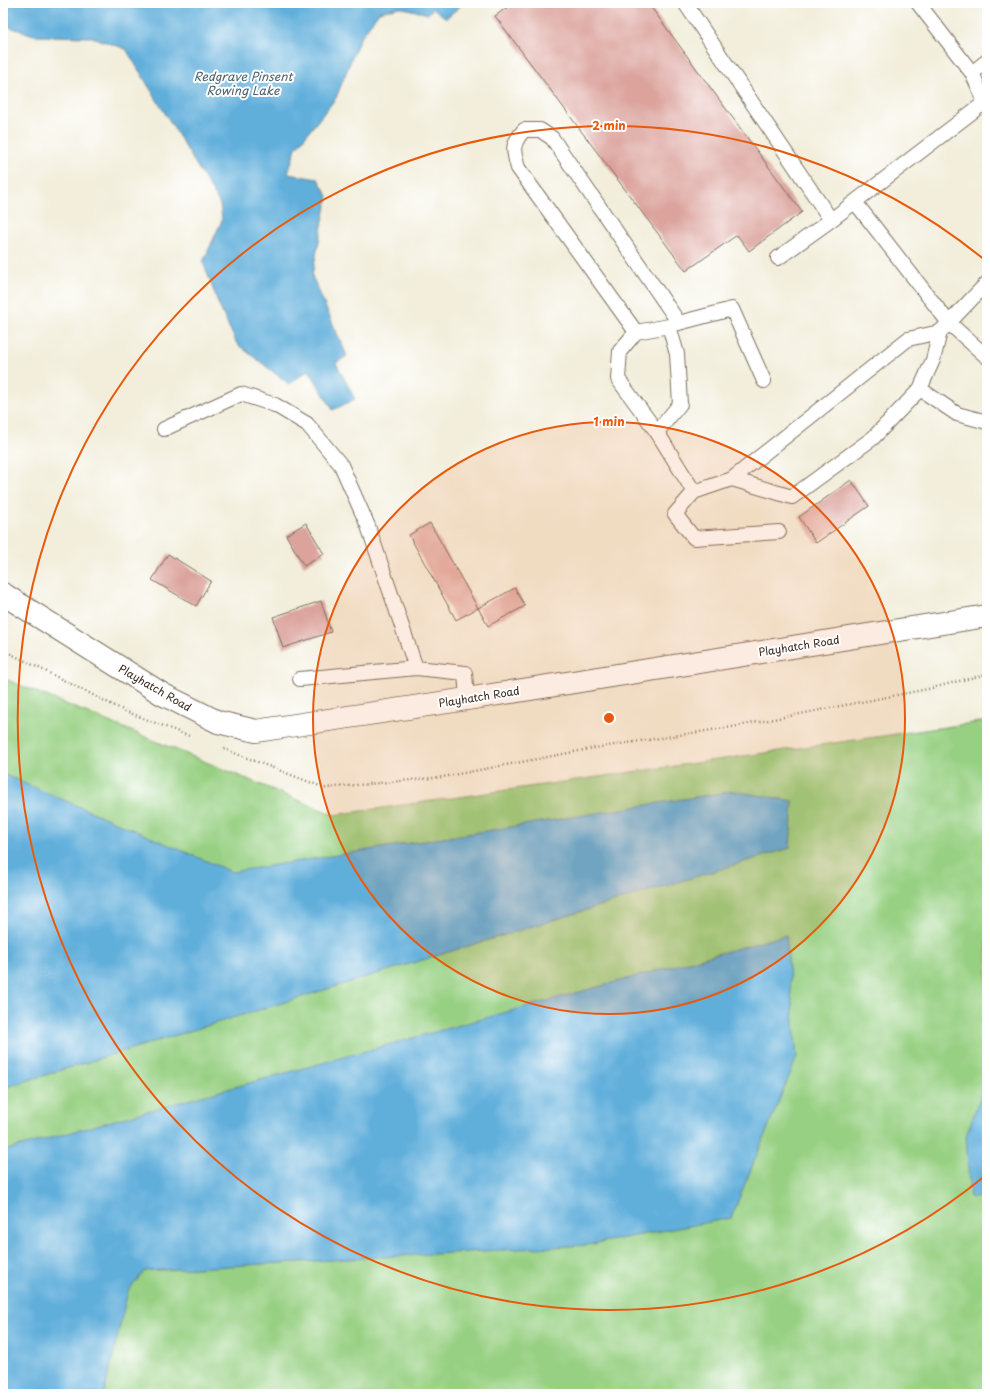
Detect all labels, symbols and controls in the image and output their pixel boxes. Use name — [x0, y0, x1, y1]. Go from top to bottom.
water label: Redgrave Pinsent Rowing Lake — [194, 67, 294, 99]
text: 2 min — [592, 116, 626, 134]
text: 1 min — [593, 412, 625, 430]
street label: Playhatch Road — [757, 631, 841, 660]
street label: Playhatch Road — [116, 660, 195, 715]
street label: Playhatch Road — [437, 682, 521, 711]
centre of rings — [602, 711, 616, 725]

